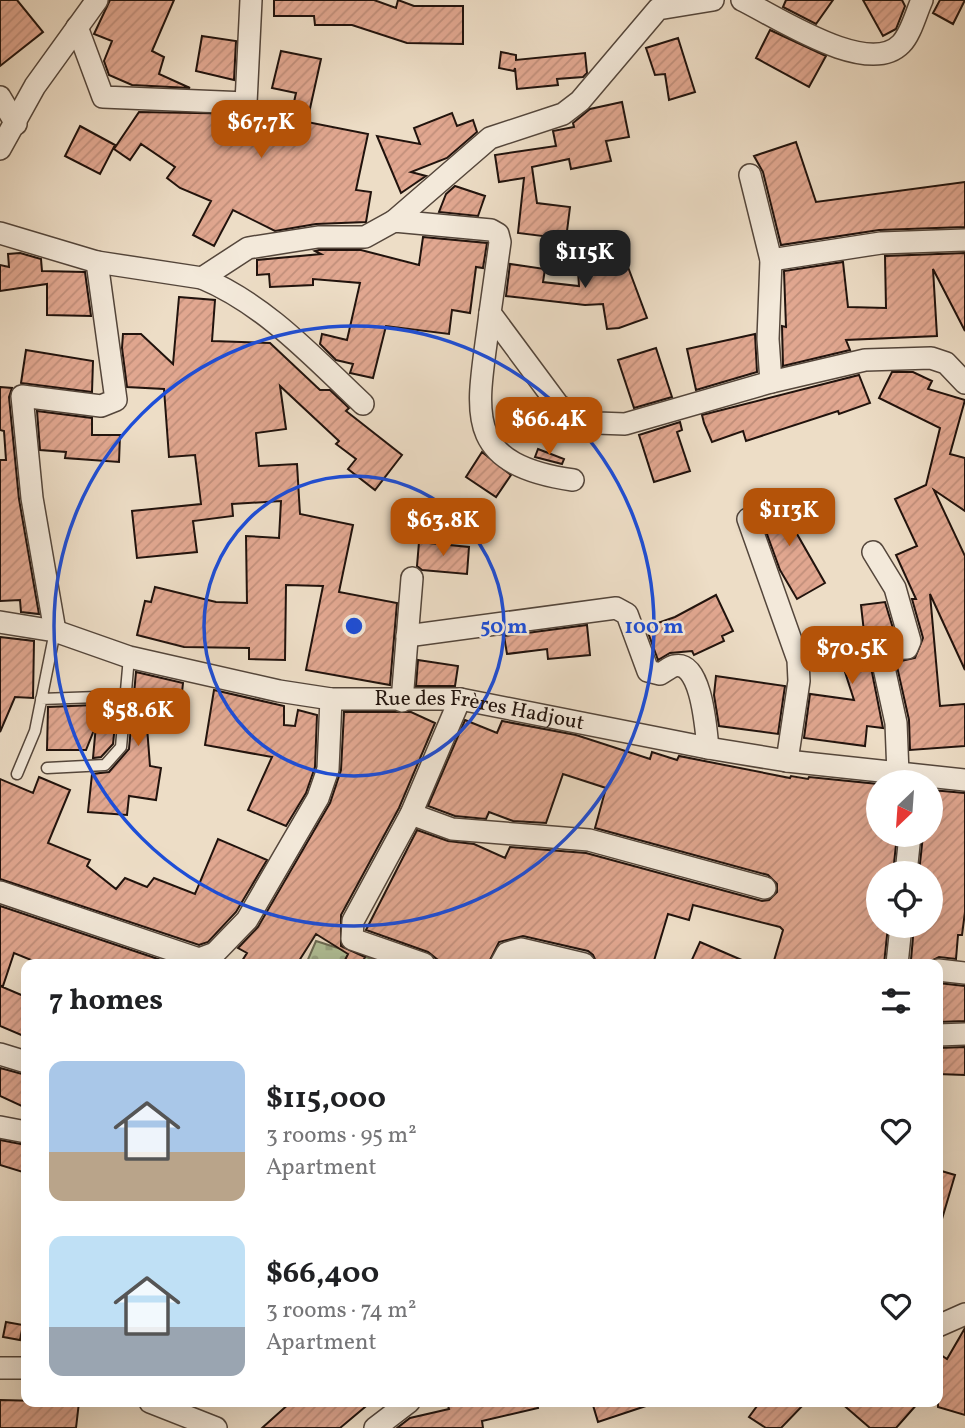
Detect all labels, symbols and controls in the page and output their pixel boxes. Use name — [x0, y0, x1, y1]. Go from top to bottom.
pin: $67.7K — [204, 100, 318, 160]
text: $67.7K — [227, 107, 295, 139]
pin: $115K — [536, 230, 634, 290]
text: $115K — [555, 237, 615, 269]
pin: $66.4K — [492, 398, 606, 457]
text: $66.4K — [511, 404, 587, 436]
pin: $113K — [740, 489, 838, 548]
text: $113K — [759, 495, 819, 527]
pin: $63.8K — [386, 498, 500, 558]
text: $63.8K — [407, 505, 479, 537]
text: 50 m — [480, 613, 528, 642]
text: 100 m — [624, 613, 684, 642]
centre of rings — [342, 614, 366, 638]
pin: $70.5K — [795, 626, 909, 686]
text: $70.5K — [816, 633, 888, 665]
street label: Rue des Frères Hadjout — [374, 685, 587, 738]
pin: $58.6K — [81, 688, 195, 748]
text: $58.6K — [102, 695, 174, 727]
north arrow — [866, 770, 943, 847]
map controls — [866, 770, 943, 938]
button: locate — [866, 861, 943, 938]
text: 7 homes — [49, 980, 163, 1022]
icon: filters — [877, 982, 915, 1020]
text: $115,000 — [266, 1078, 386, 1120]
icon: home — [105, 1089, 189, 1173]
icon: heart — [877, 1112, 915, 1150]
text: 3 rooms · 95 m² — [266, 1120, 417, 1152]
text: Apartment — [266, 1152, 377, 1184]
text: $66,400 — [266, 1253, 379, 1295]
icon: home — [105, 1264, 189, 1348]
icon: heart — [877, 1287, 915, 1325]
text: 3 rooms · 74 m² — [266, 1295, 416, 1327]
text: Apartment — [266, 1327, 377, 1359]

